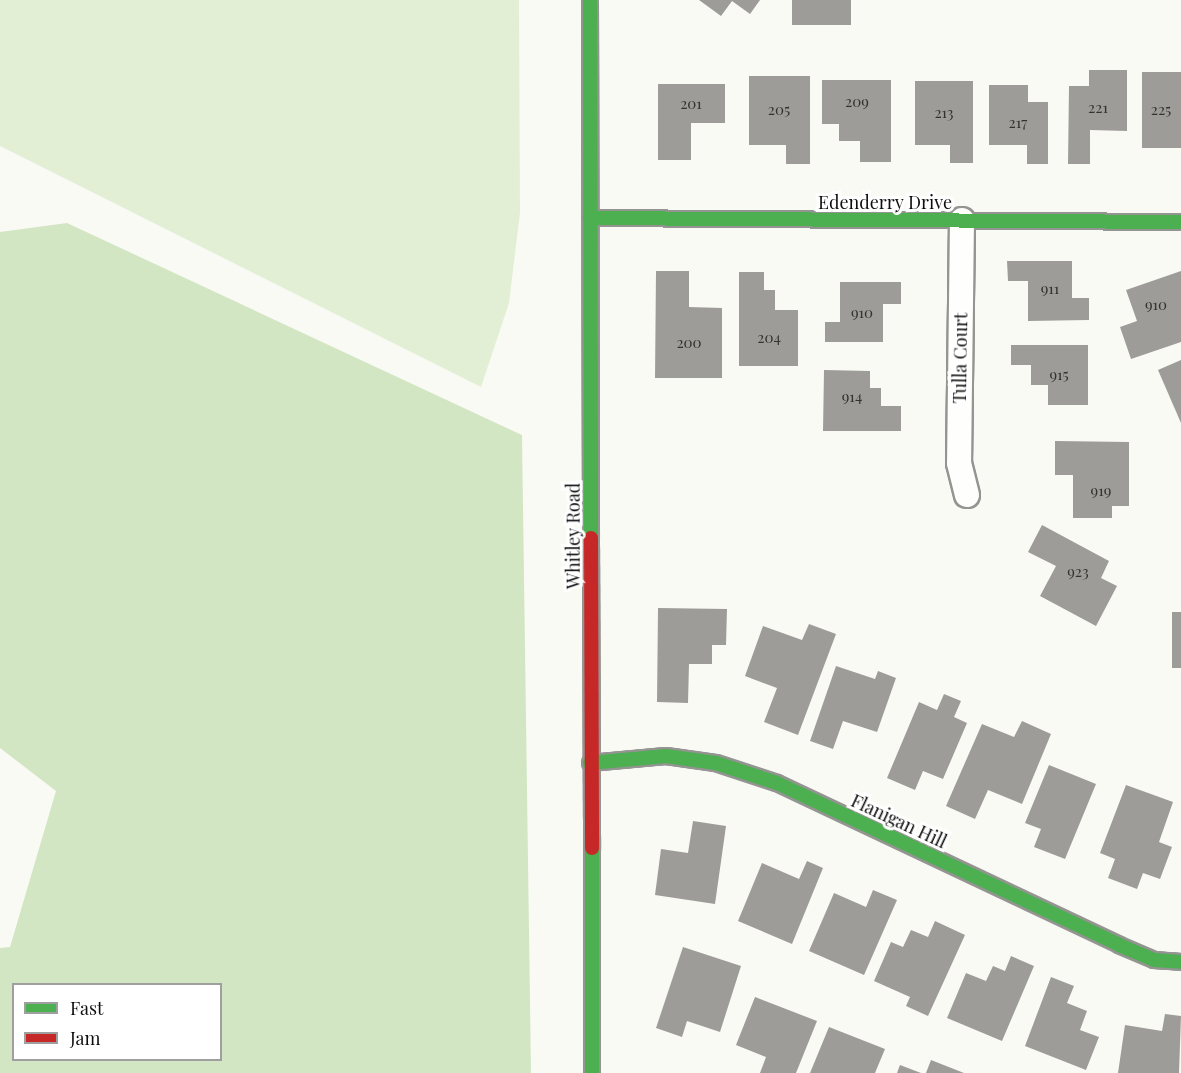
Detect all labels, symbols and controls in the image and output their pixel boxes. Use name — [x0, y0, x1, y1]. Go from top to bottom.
house number: 209 — [845, 93, 869, 111]
house number: 201 — [680, 95, 702, 113]
house number: 221 — [1088, 99, 1108, 117]
house number: 205 — [768, 101, 790, 119]
house number: 225 — [1151, 101, 1171, 119]
house number: 213 — [934, 104, 954, 122]
house number: 217 — [1009, 114, 1027, 132]
street label: Edenderry Drive — [818, 191, 952, 213]
house number: 911 — [1041, 280, 1059, 298]
house number: 910 — [1145, 296, 1167, 314]
house number: 910 — [851, 304, 873, 322]
street label: Tulla Court — [948, 312, 972, 404]
house number: 204 — [757, 329, 781, 347]
house number: 200 — [676, 334, 702, 352]
house number: 915 — [1049, 366, 1069, 384]
house number: 914 — [842, 388, 862, 406]
house number: 919 — [1091, 482, 1111, 500]
street label: Whitley Road — [562, 483, 584, 589]
house number: 923 — [1067, 563, 1089, 581]
street label: Flanigan Hill — [848, 789, 950, 853]
legend — [12, 983, 222, 1061]
text: Fast — [70, 996, 103, 1020]
text: Jam — [70, 1026, 100, 1050]

